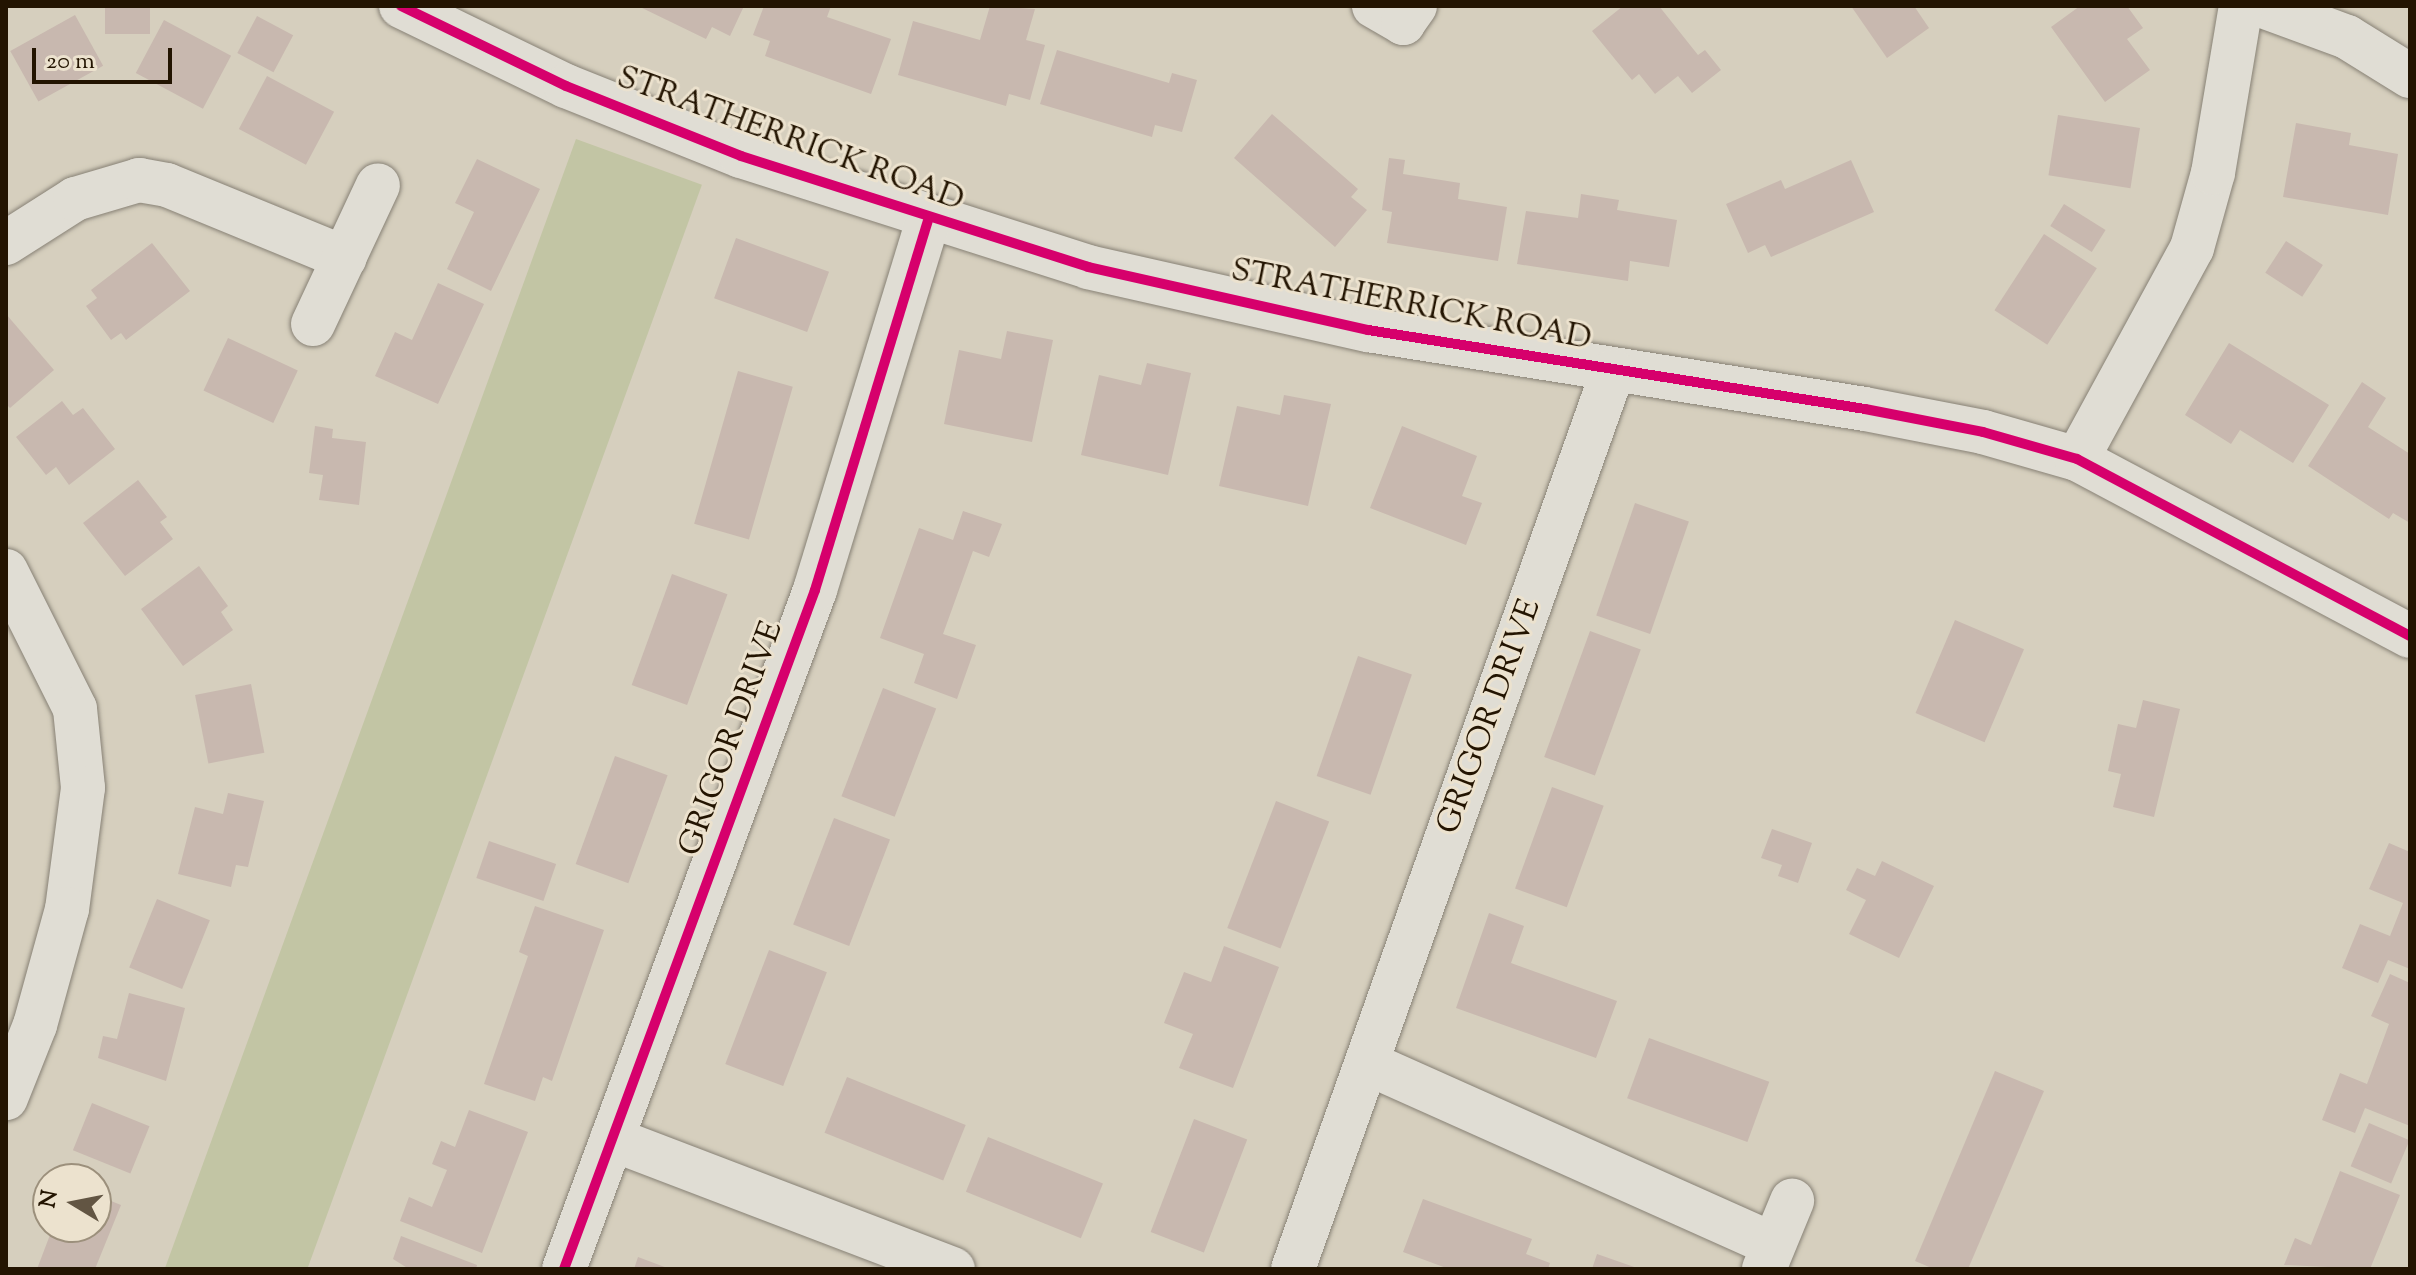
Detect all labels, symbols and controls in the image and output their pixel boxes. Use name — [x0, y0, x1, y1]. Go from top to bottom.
scale bar — [36, 32, 176, 82]
text: 20 m — [46, 45, 95, 79]
street label: STRATHERRICK ROAD — [611, 59, 969, 221]
street label: STRATHERRICK ROAD — [1228, 252, 1594, 360]
street label: GRIGOR DRIVE — [1430, 594, 1550, 840]
street label: GRIGOR DRIVE — [672, 616, 792, 862]
north arrow — [32, 1163, 112, 1243]
text: N — [33, 1188, 68, 1211]

